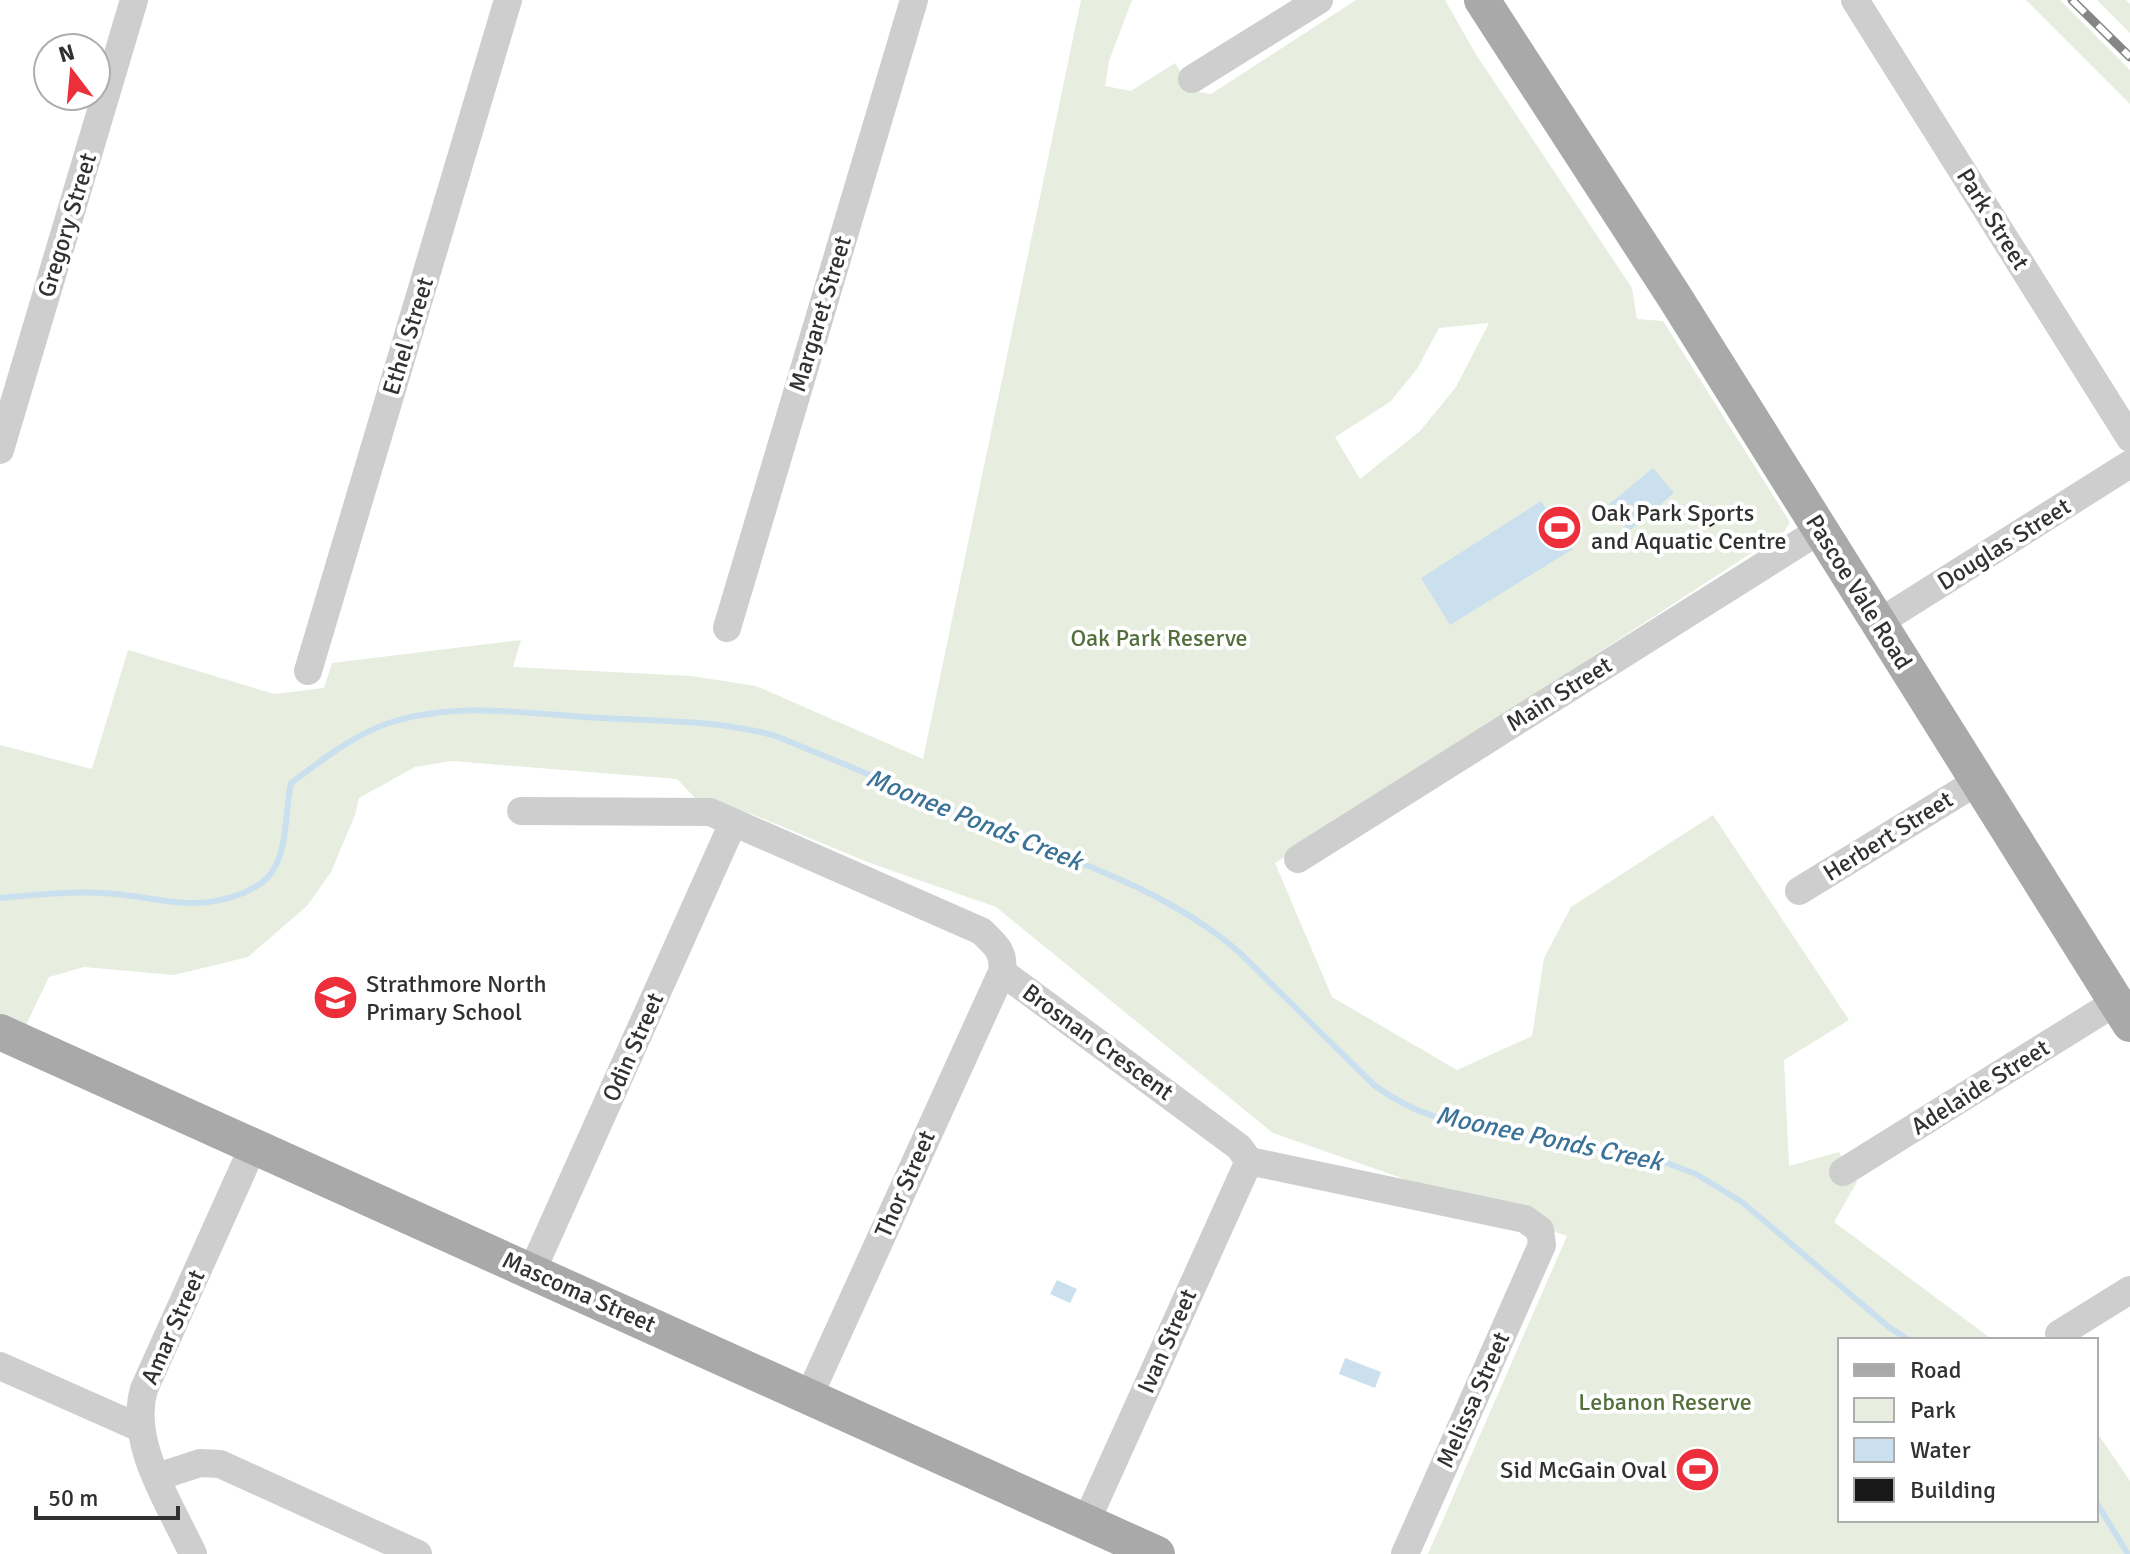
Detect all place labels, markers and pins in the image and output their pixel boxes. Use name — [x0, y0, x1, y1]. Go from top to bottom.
place label: Oak Park Sports and Aquatic Centre — [1591, 498, 1786, 556]
sports icon: Oak Park Sports and Aquatic Centre — [1536, 503, 1584, 551]
place label: Strathmore North Primary School — [366, 969, 547, 1027]
school or university icon: Strathmore North Primary School — [311, 974, 359, 1022]
sports icon: Sid McGain Oval — [1674, 1446, 1722, 1494]
place label: Sid McGain Oval — [1500, 1455, 1667, 1485]

